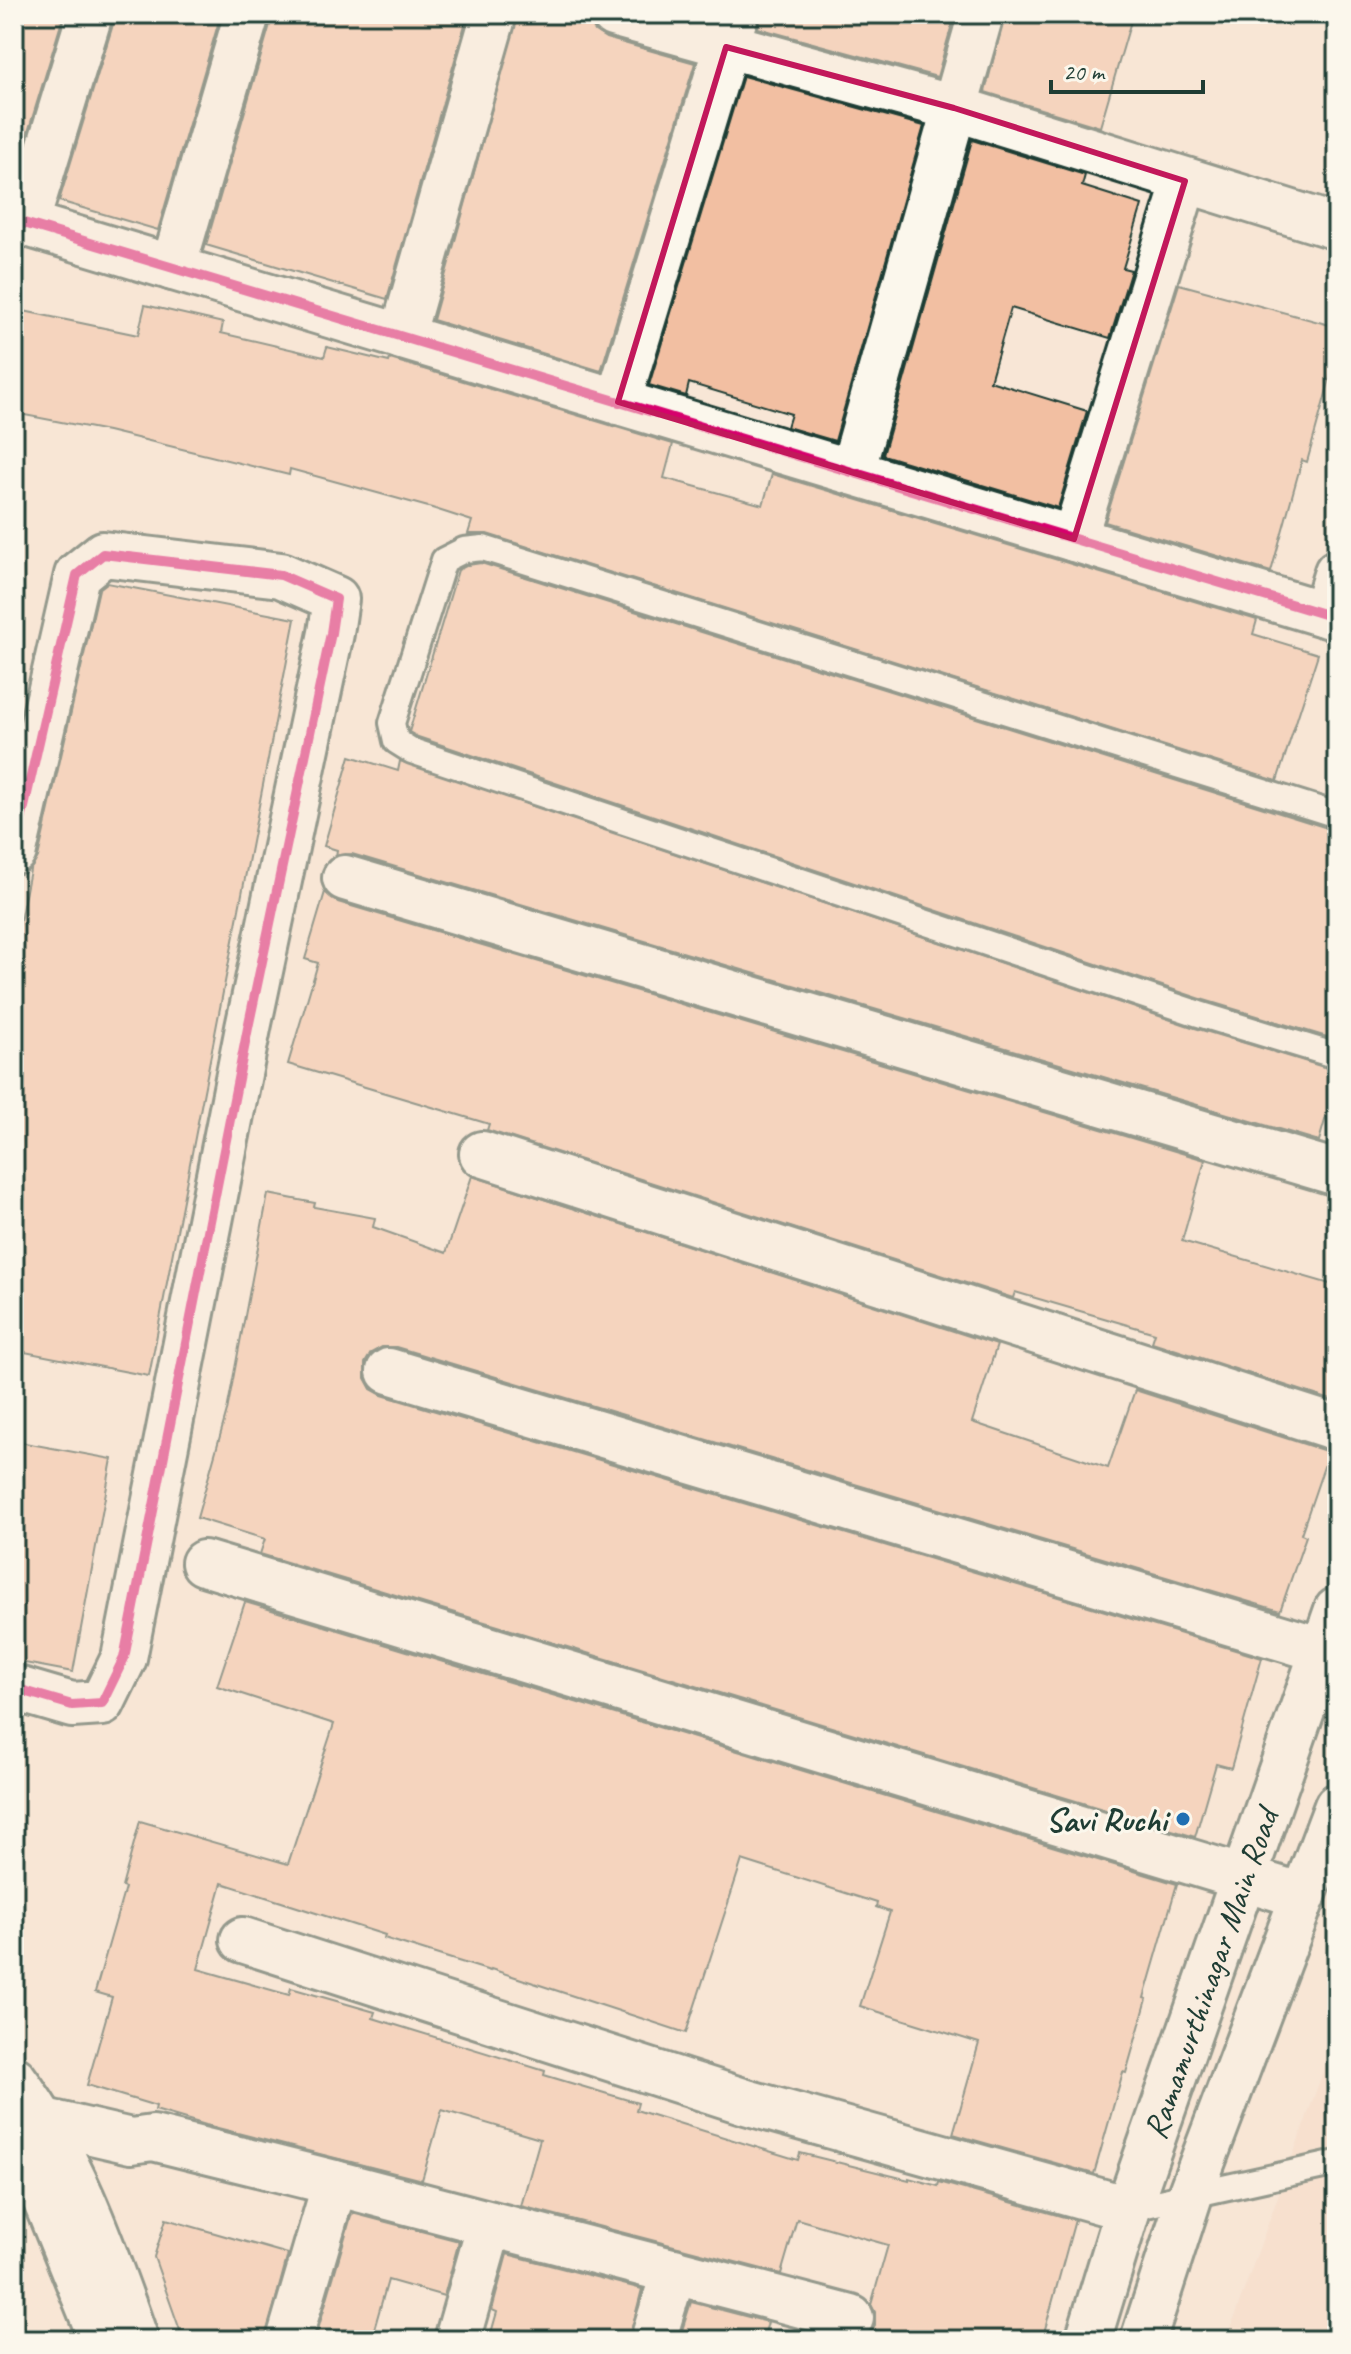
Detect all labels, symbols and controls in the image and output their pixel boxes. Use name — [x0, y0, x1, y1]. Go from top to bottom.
scale bar — [1051, 44, 1203, 94]
text: 20 m — [1063, 57, 1106, 87]
place label: Savi Ruchi — [1046, 1798, 1171, 1841]
street label: Ramamurthinagar Main Road — [1133, 1799, 1289, 2144]
marker: Savi Ruchi — [1174, 1810, 1192, 1828]

